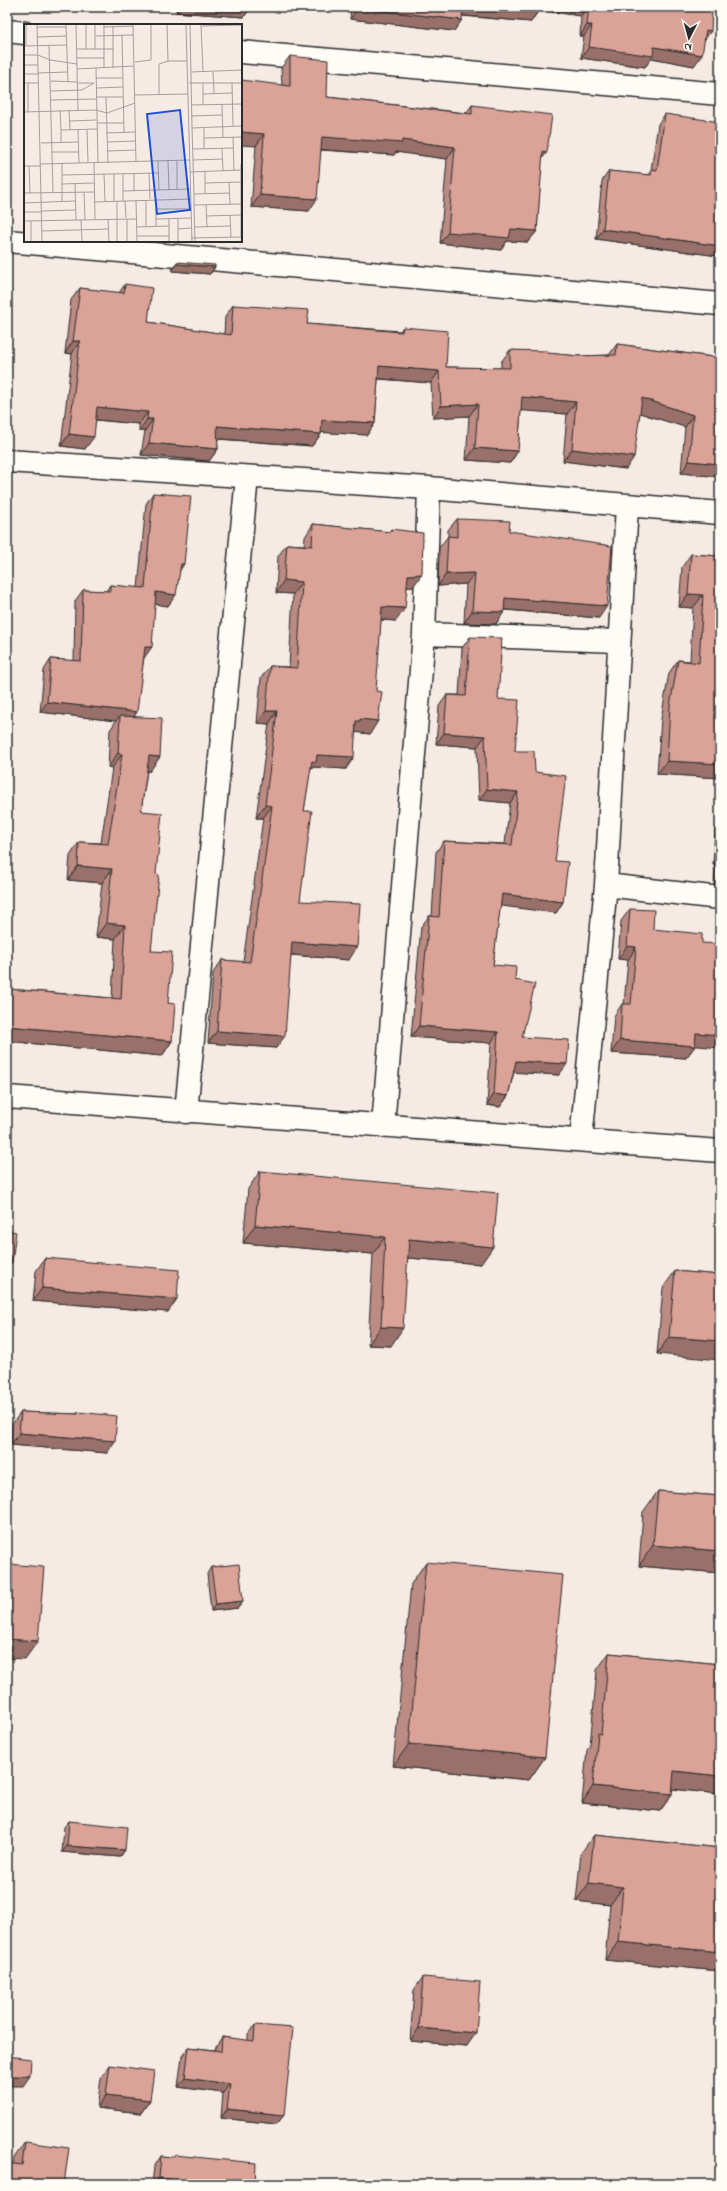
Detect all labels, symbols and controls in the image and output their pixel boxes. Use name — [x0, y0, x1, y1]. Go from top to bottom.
north arrow — [669, 18, 709, 58]
inset map — [24, 24, 242, 242]
text: N — [684, 39, 693, 55]

